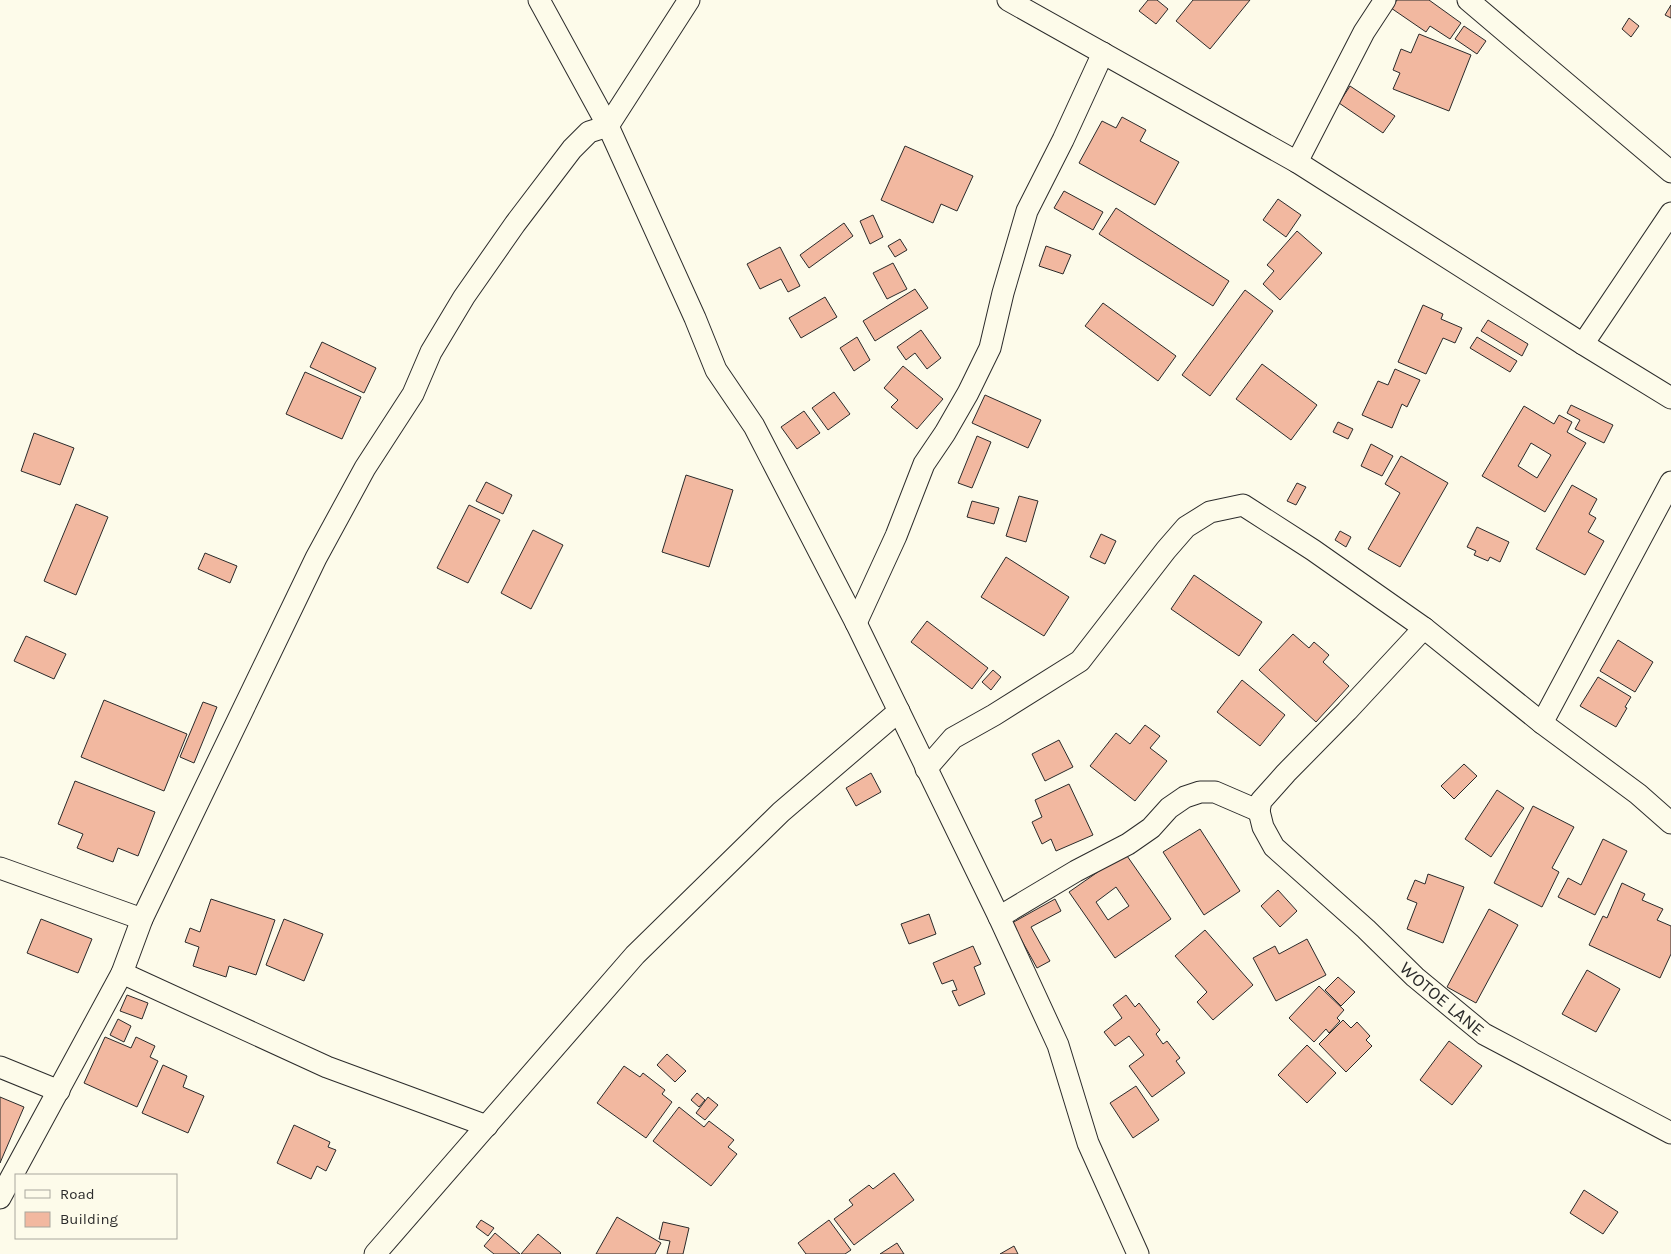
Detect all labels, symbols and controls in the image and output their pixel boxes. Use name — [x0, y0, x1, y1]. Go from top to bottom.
street label: WOTOE LANE — [1395, 957, 1489, 1041]
legend — [15, 1174, 178, 1239]
text: Road — [60, 1185, 95, 1203]
text: Building — [60, 1210, 118, 1228]

